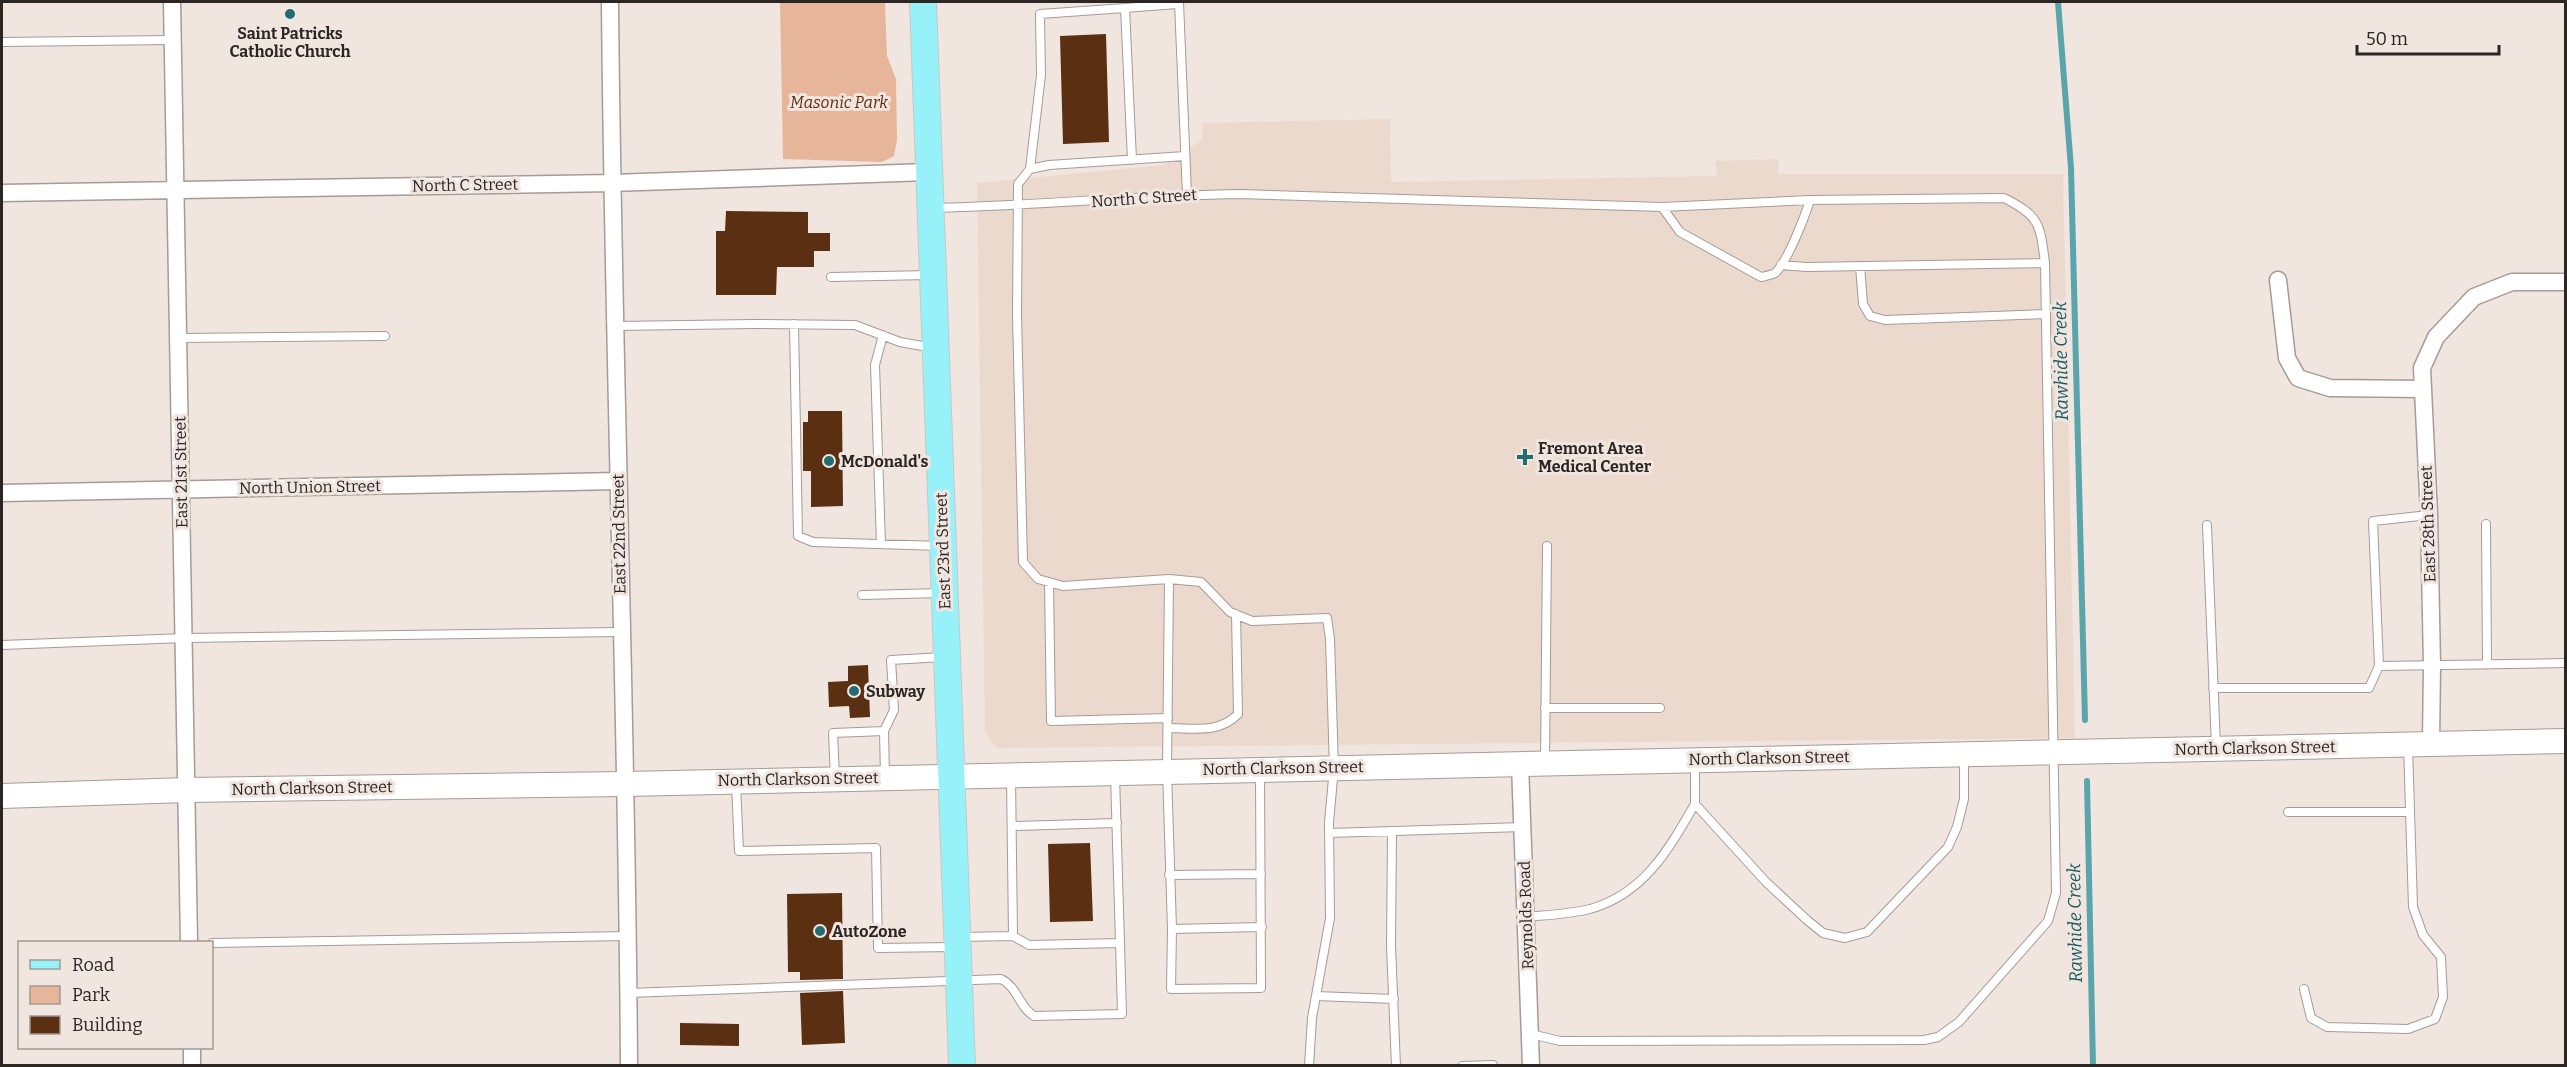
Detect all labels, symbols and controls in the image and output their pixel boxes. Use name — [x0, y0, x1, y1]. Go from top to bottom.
marker: Saint Patricks Catholic Church — [283, 7, 297, 21]
scale bar — [2357, 18, 2500, 56]
place label: Saint Patricks Catholic Church — [229, 24, 351, 61]
text: 50 m — [2366, 28, 2408, 50]
park label: Masonic Park — [790, 93, 888, 112]
street label: North C Street — [412, 175, 518, 195]
street label: North C Street — [1090, 185, 1198, 211]
water label: Rawhide Creek — [2049, 301, 2073, 421]
street label: East 21st Street — [171, 416, 191, 528]
place label: Fremont Area Medical Center — [1538, 439, 1652, 476]
marker: Fremont Area Medical Center — [1516, 448, 1534, 466]
place label: McDonald's — [841, 452, 928, 471]
marker: McDonald's — [822, 454, 836, 468]
street label: East 28th Street — [2416, 465, 2440, 583]
street label: East 22nd Street — [608, 473, 630, 594]
street label: North Union Street — [239, 476, 381, 498]
street label: East 23rd Street — [931, 492, 955, 610]
place label: Subway — [866, 682, 925, 701]
marker: Subway — [847, 684, 861, 698]
street label: North Clarkson Street — [2174, 737, 2336, 759]
street label: North Clarkson Street — [1688, 747, 1850, 769]
street label: North Clarkson Street — [1202, 757, 1364, 779]
street label: North Clarkson Street — [717, 768, 879, 790]
street label: North Clarkson Street — [231, 777, 393, 799]
street label: Reynolds Road — [1515, 860, 1537, 970]
water label: Rawhide Creek — [2063, 863, 2087, 983]
place label: AutoZone — [832, 922, 907, 941]
marker: AutoZone — [813, 924, 827, 938]
legend — [18, 941, 213, 1049]
text: Road — [72, 954, 115, 976]
text: Park — [72, 984, 111, 1006]
text: Building — [72, 1014, 143, 1036]

